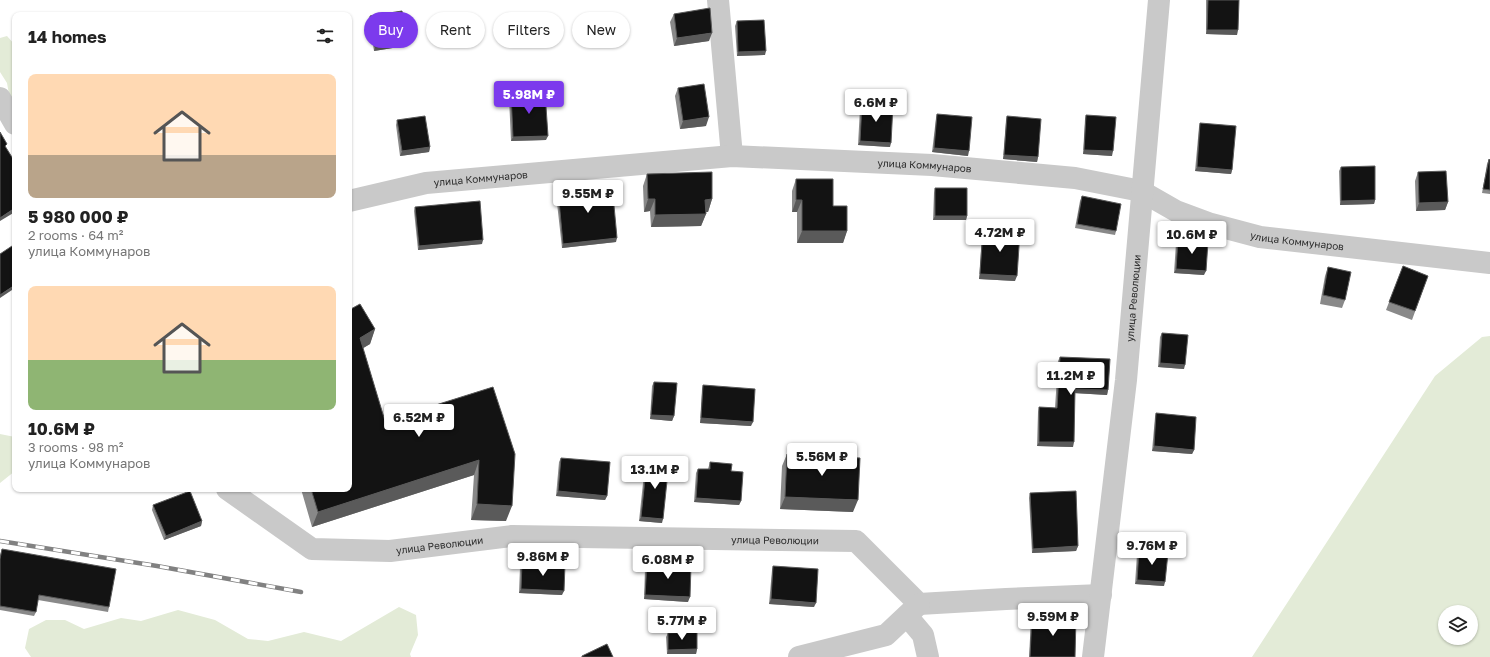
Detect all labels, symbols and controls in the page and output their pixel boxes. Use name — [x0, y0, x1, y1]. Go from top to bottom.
chip: Buy — [364, 12, 418, 48]
chip: Rent — [426, 12, 485, 48]
chip: Filters — [493, 12, 564, 48]
chip: New — [572, 12, 630, 48]
icon: filters — [314, 25, 336, 47]
text: 14 homes — [28, 26, 107, 47]
pin: 5.98M ₽ — [492, 81, 566, 115]
text: 5.98M ₽ — [503, 86, 555, 102]
pin: 6.6M ₽ — [843, 89, 909, 123]
text: 6.6M ₽ — [854, 94, 898, 110]
icon: home — [146, 100, 218, 172]
street label: улица Коммунаров — [877, 157, 972, 175]
street label: улица Коммунаров — [433, 168, 529, 188]
pin: 9.55M ₽ — [551, 180, 625, 214]
text: 9.55M ₽ — [562, 185, 614, 201]
text: 5 980 000 ₽ — [28, 206, 128, 227]
pin: 4.72M ₽ — [963, 219, 1037, 253]
pin: 10.6M ₽ — [1155, 221, 1229, 255]
text: 4.72M ₽ — [975, 224, 1025, 240]
text: 10.6M ₽ — [1166, 226, 1218, 242]
text: 2 rooms · 64 m² — [28, 227, 123, 243]
street label: улица Коммунаров — [1249, 229, 1345, 252]
text: улица Коммунаров — [28, 243, 150, 259]
street label: улица Революции — [1123, 254, 1143, 342]
icon: home — [146, 312, 218, 384]
pin: 11.2M ₽ — [1034, 362, 1108, 396]
text: 11.2M ₽ — [1046, 367, 1096, 383]
pin: 6.52M ₽ — [382, 404, 456, 438]
text: 6.52M ₽ — [393, 409, 445, 425]
text: 10.6M ₽ — [28, 418, 95, 439]
text: 3 rooms · 98 m² — [28, 439, 123, 455]
pin: 5.56M ₽ — [785, 443, 859, 477]
text: 5.56M ₽ — [796, 448, 848, 464]
text: улица Коммунаров — [28, 455, 150, 471]
pin: 13.1M ₽ — [618, 456, 692, 490]
text: 13.1M ₽ — [630, 461, 680, 477]
pin: 9.76M ₽ — [1115, 532, 1189, 566]
street label: улица Революции — [731, 533, 819, 546]
street label: улица Революции — [395, 534, 484, 556]
text: 9.76M ₽ — [1126, 537, 1178, 553]
pin: 9.86M ₽ — [506, 543, 580, 577]
pin: 6.08M ₽ — [631, 546, 705, 580]
text: 9.86M ₽ — [517, 548, 569, 564]
text: 6.08M ₽ — [642, 551, 694, 567]
pin: 9.59M ₽ — [1016, 603, 1090, 637]
map controls — [1438, 605, 1478, 645]
button: layers — [1438, 605, 1478, 645]
pin: 5.77M ₽ — [645, 607, 719, 641]
text: 9.59M ₽ — [1027, 608, 1079, 624]
text: 5.77M ₽ — [657, 612, 707, 628]

